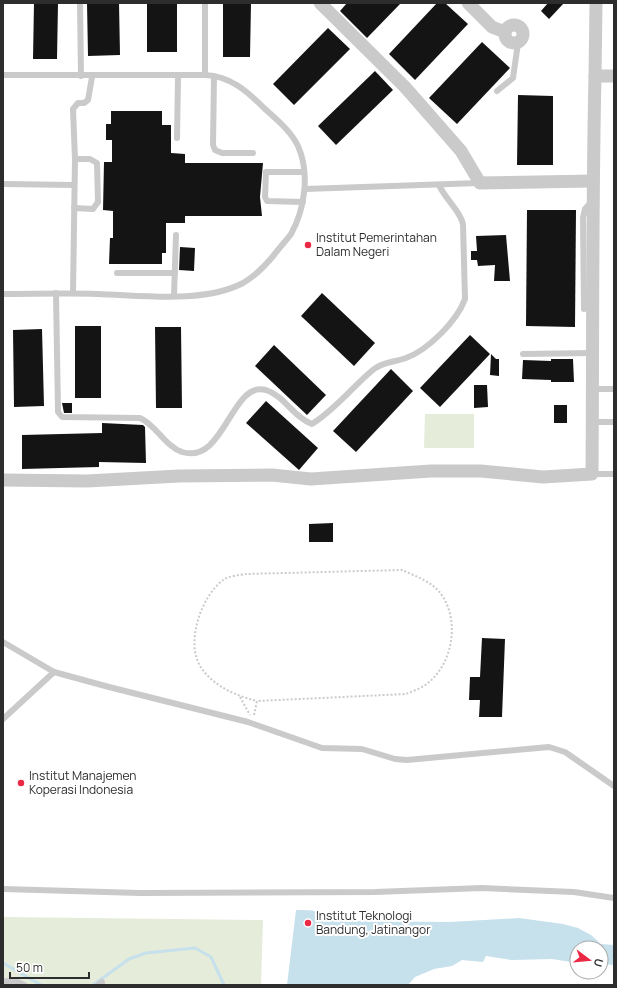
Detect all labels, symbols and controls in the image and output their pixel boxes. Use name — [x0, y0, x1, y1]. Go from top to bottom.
place label: Institut Pemerintahan Dalam Negeri — [316, 229, 437, 260]
marker: Institut Pemerintahan Dalam Negeri — [303, 240, 313, 250]
place label: Institut Manajemen Koperasi Indonesia — [29, 767, 136, 798]
marker: Institut Manajemen Koperasi Indonesia — [16, 778, 26, 788]
place label: Institut Teknologi Bandung, Jatinangor — [316, 907, 431, 938]
marker: Institut Teknologi Bandung, Jatinangor — [303, 918, 313, 928]
north arrow — [569, 940, 609, 980]
scale bar — [10, 954, 89, 980]
text: U — [591, 957, 607, 969]
text: 50 m — [16, 959, 43, 976]

